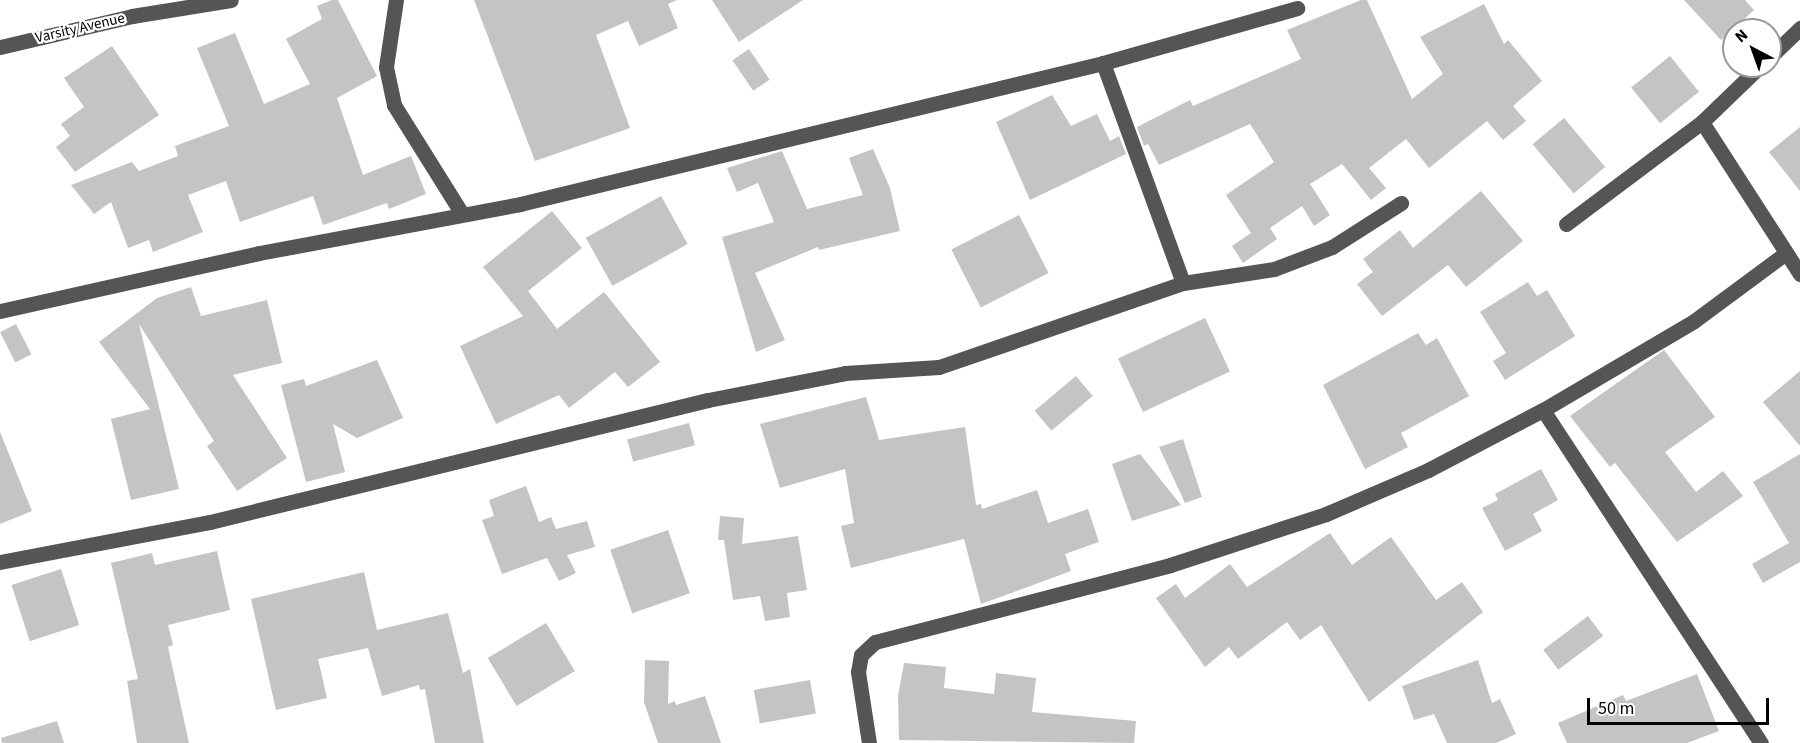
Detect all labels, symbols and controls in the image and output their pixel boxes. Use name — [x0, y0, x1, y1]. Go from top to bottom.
street label: Varsity Avenue — [33, 9, 127, 47]
north arrow — [1722, 18, 1782, 78]
text: N — [1730, 24, 1753, 48]
scale bar — [1590, 686, 1772, 724]
text: 50 m — [1598, 696, 1634, 721]

